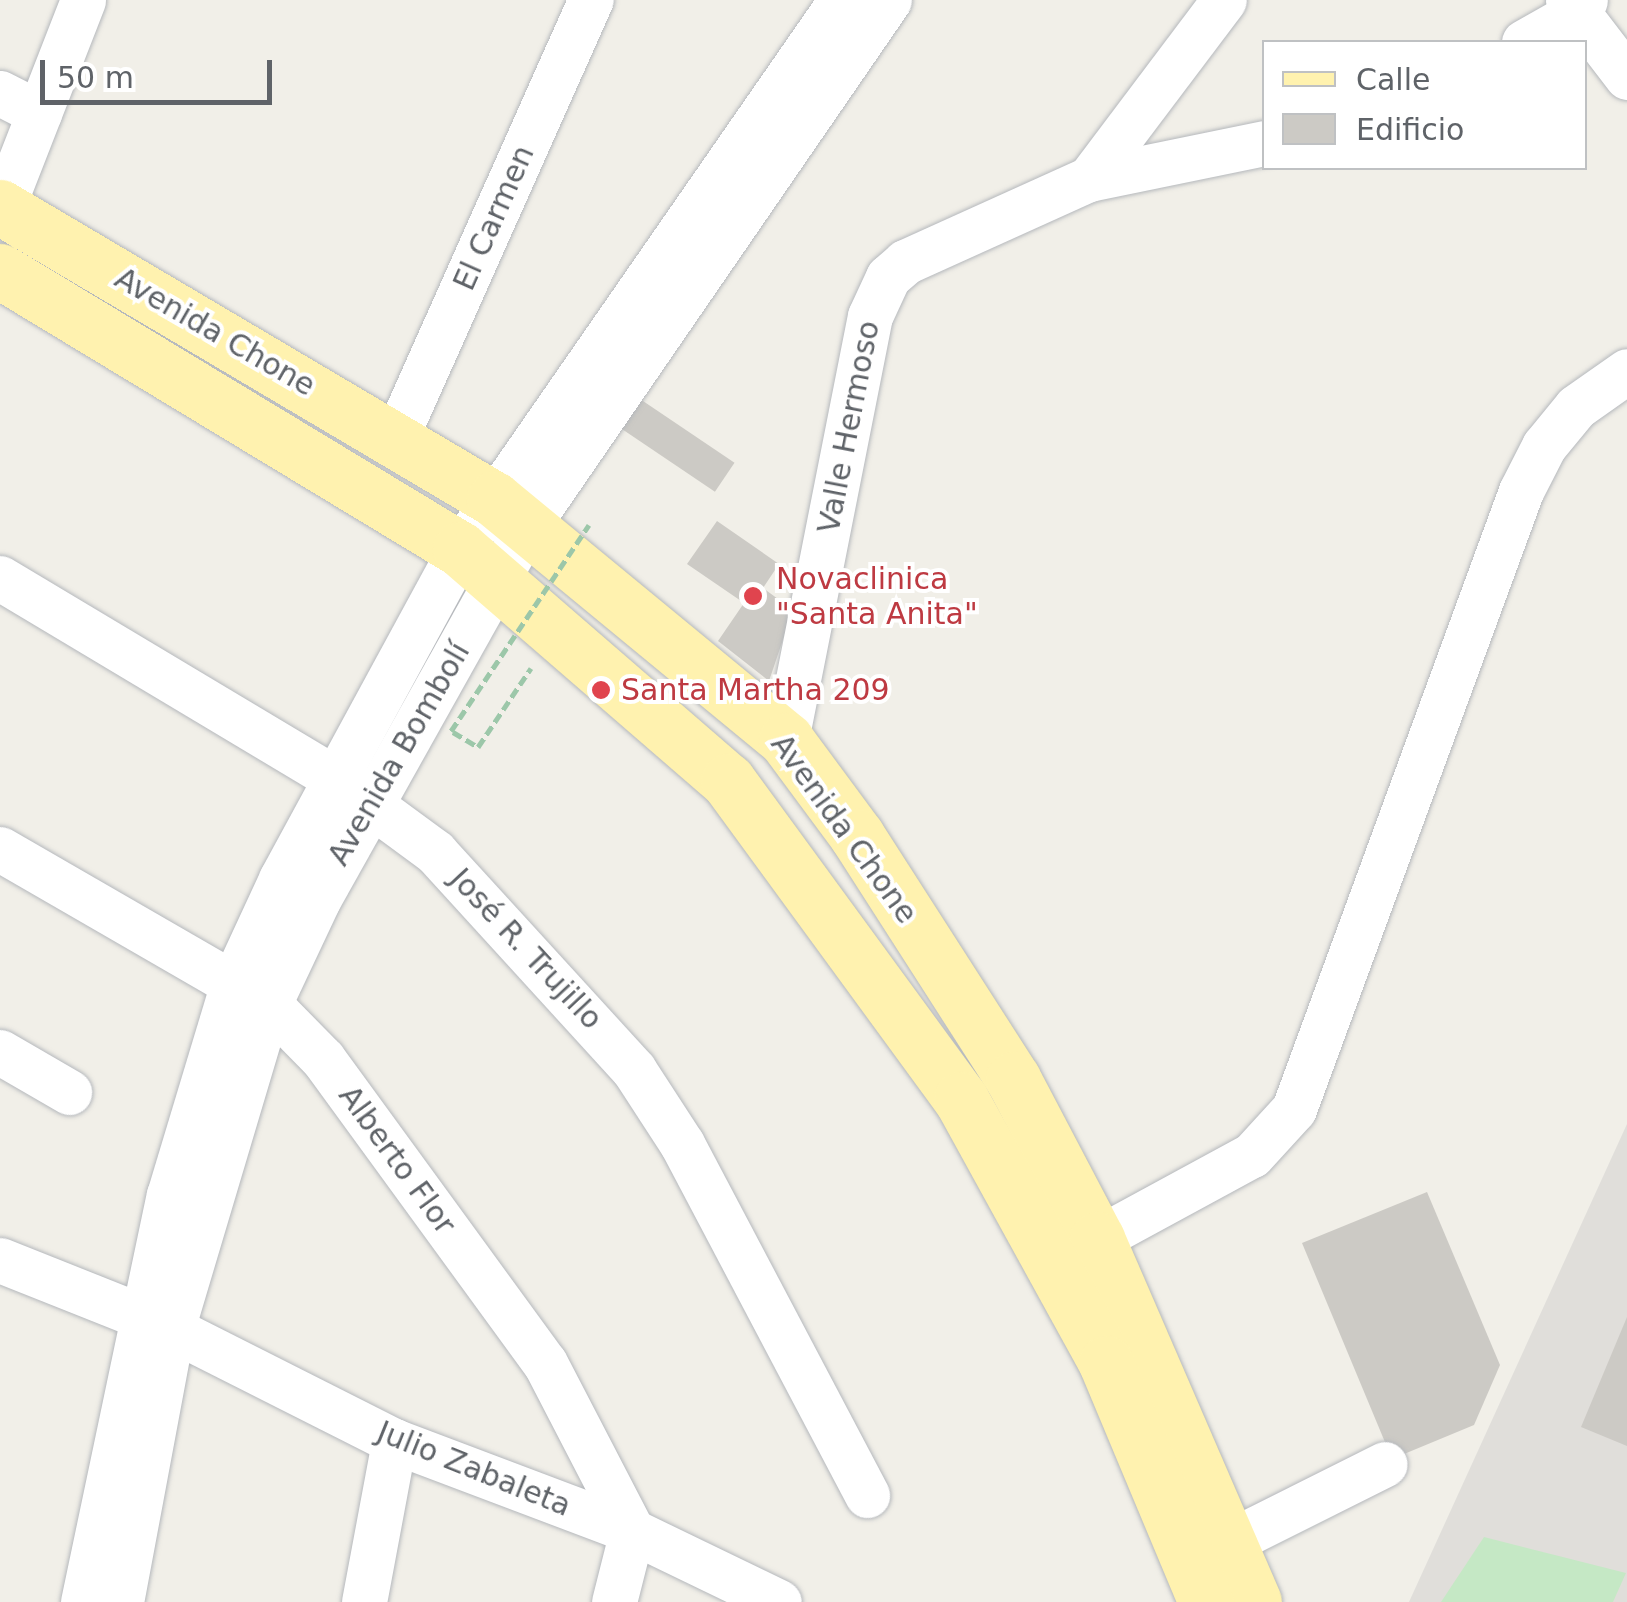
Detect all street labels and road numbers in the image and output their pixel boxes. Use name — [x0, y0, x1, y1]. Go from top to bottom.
street label: El Carmen — [446, 140, 542, 296]
street label: Avenida Chone — [109, 260, 321, 404]
street label: Valle Hermoso — [811, 318, 887, 536]
street label: Avenida Bombolí — [321, 636, 477, 872]
street label: Avenida Chone — [763, 727, 925, 931]
street label: José R. Trujillo — [442, 861, 610, 1037]
street label: Alberto Flor — [331, 1079, 463, 1241]
street label: Julio Zabaleta — [372, 1414, 576, 1524]

